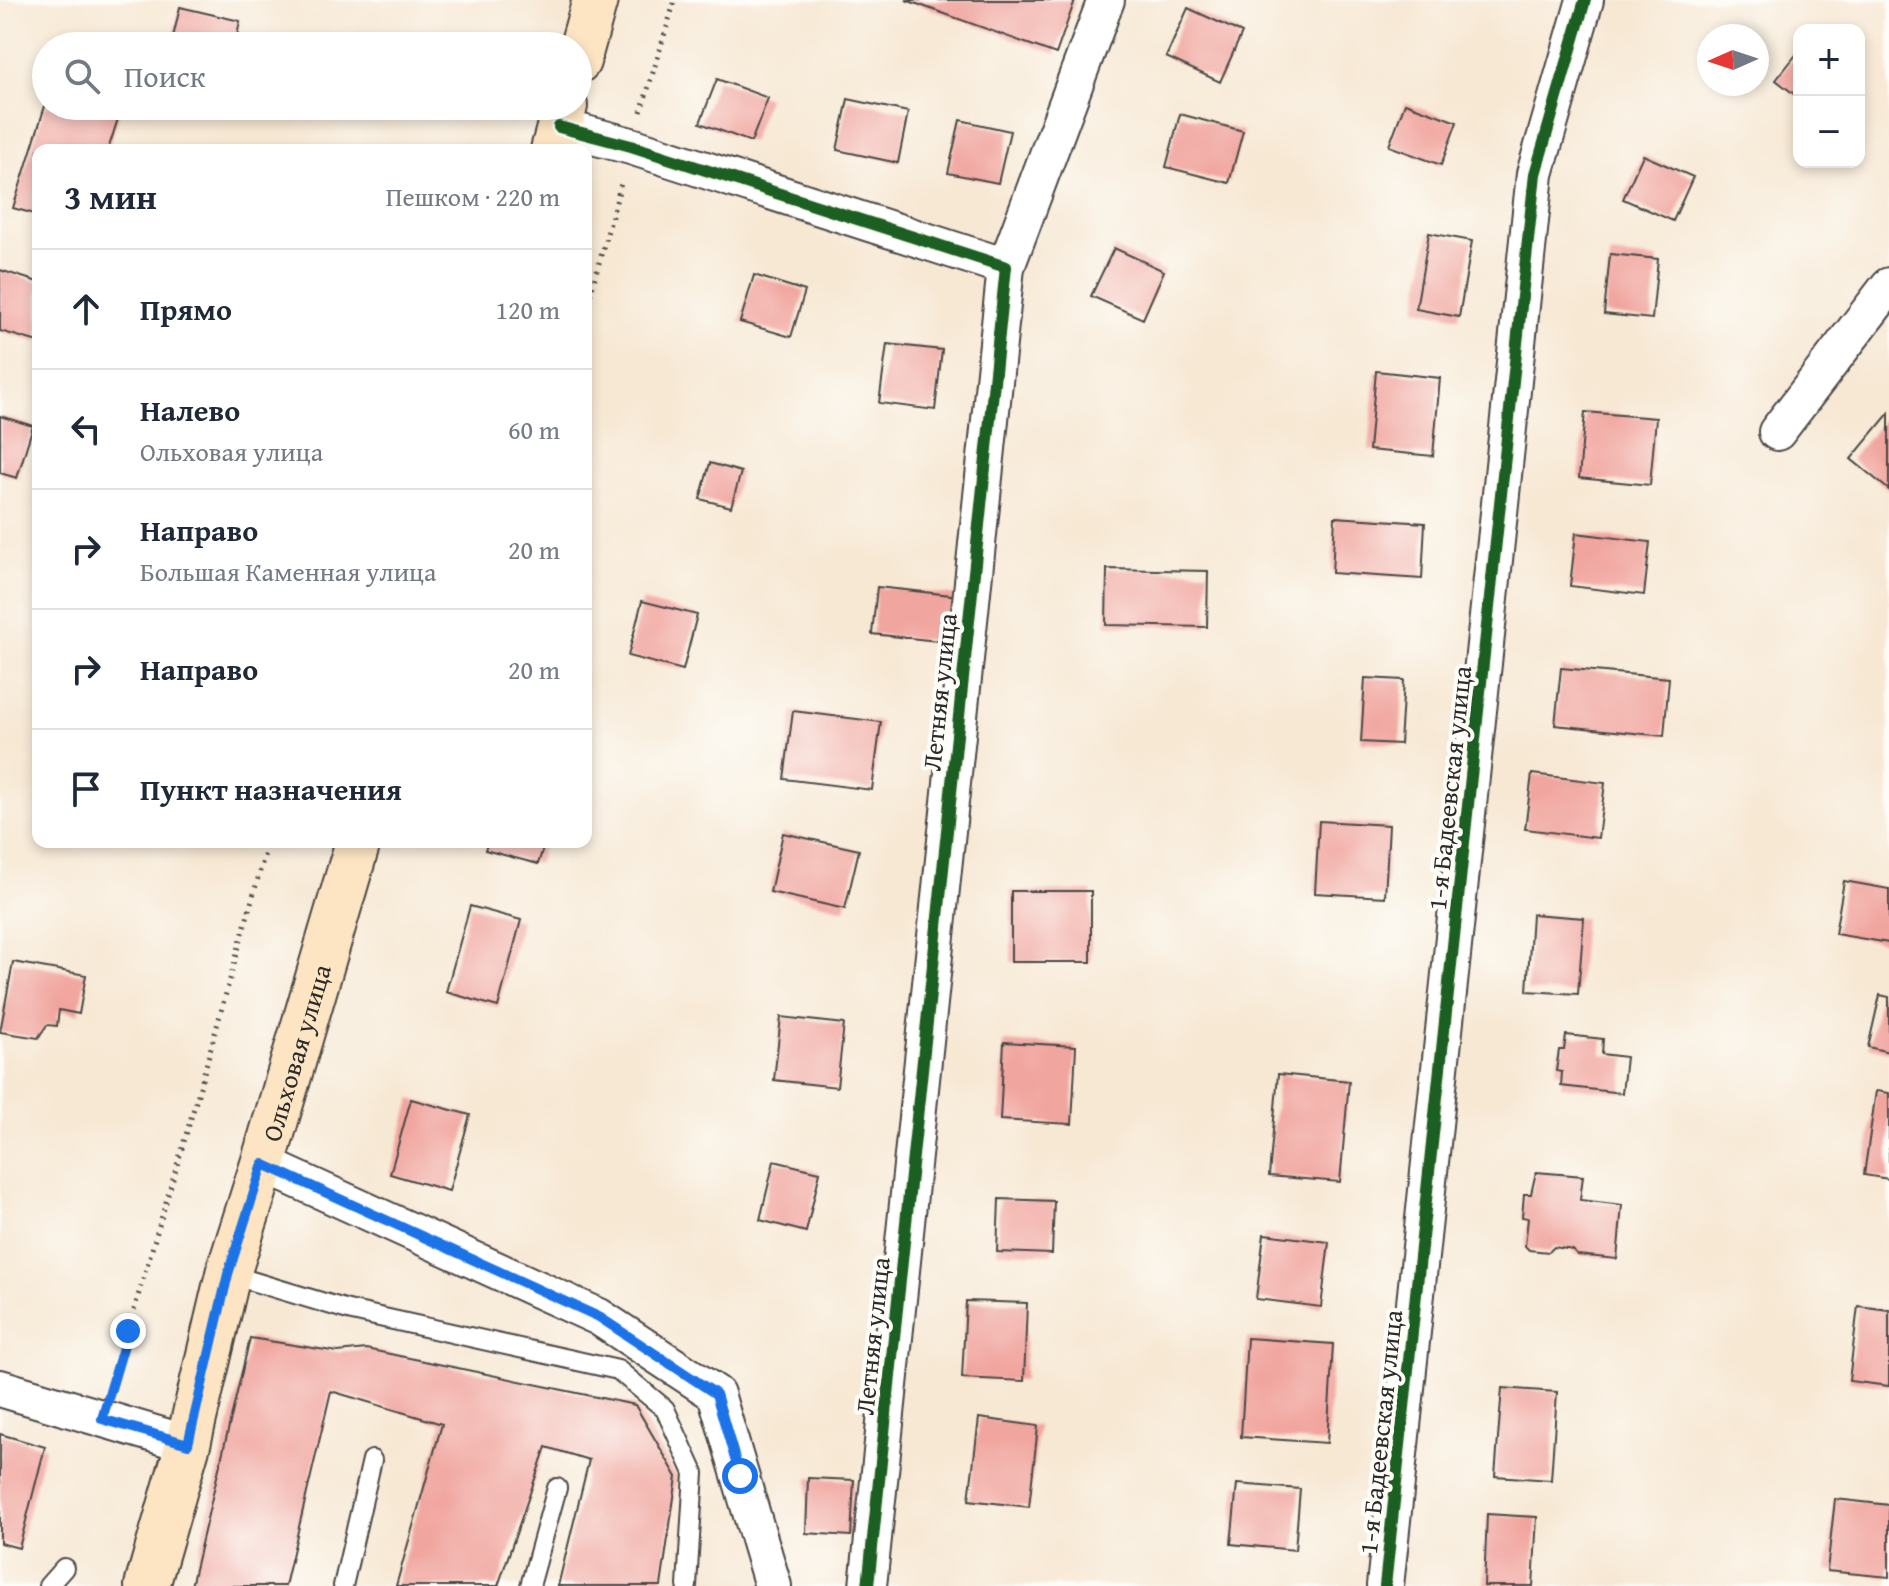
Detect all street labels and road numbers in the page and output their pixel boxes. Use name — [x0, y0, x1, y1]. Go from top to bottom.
street label: Летняя улица — [911, 610, 967, 773]
street label: 1-я Бадеевская улица — [1417, 663, 1481, 912]
street label: Ольховая улица — [251, 959, 341, 1146]
street label: Летняя улица — [844, 1254, 900, 1417]
street label: 1-я Бадеевская улица — [1348, 1307, 1412, 1556]

